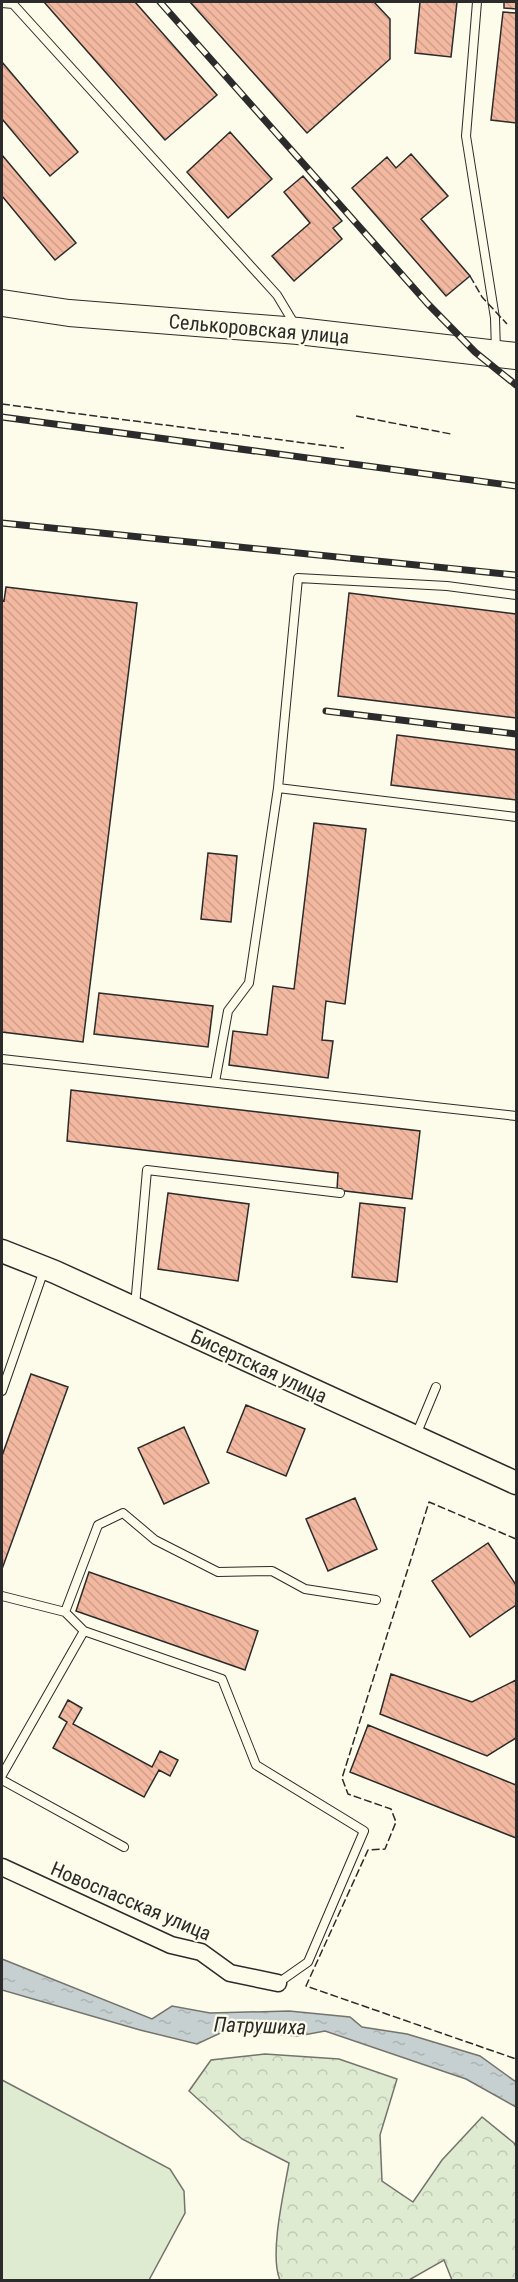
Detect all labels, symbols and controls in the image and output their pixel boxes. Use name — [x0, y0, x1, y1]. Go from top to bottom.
street label: Селькоровская улица — [168, 309, 350, 349]
street label: Бисертская улица — [187, 1324, 331, 1408]
street label: Новоспасская улица — [47, 1856, 215, 1946]
water label: Патрушиха — [213, 2012, 307, 2040]

